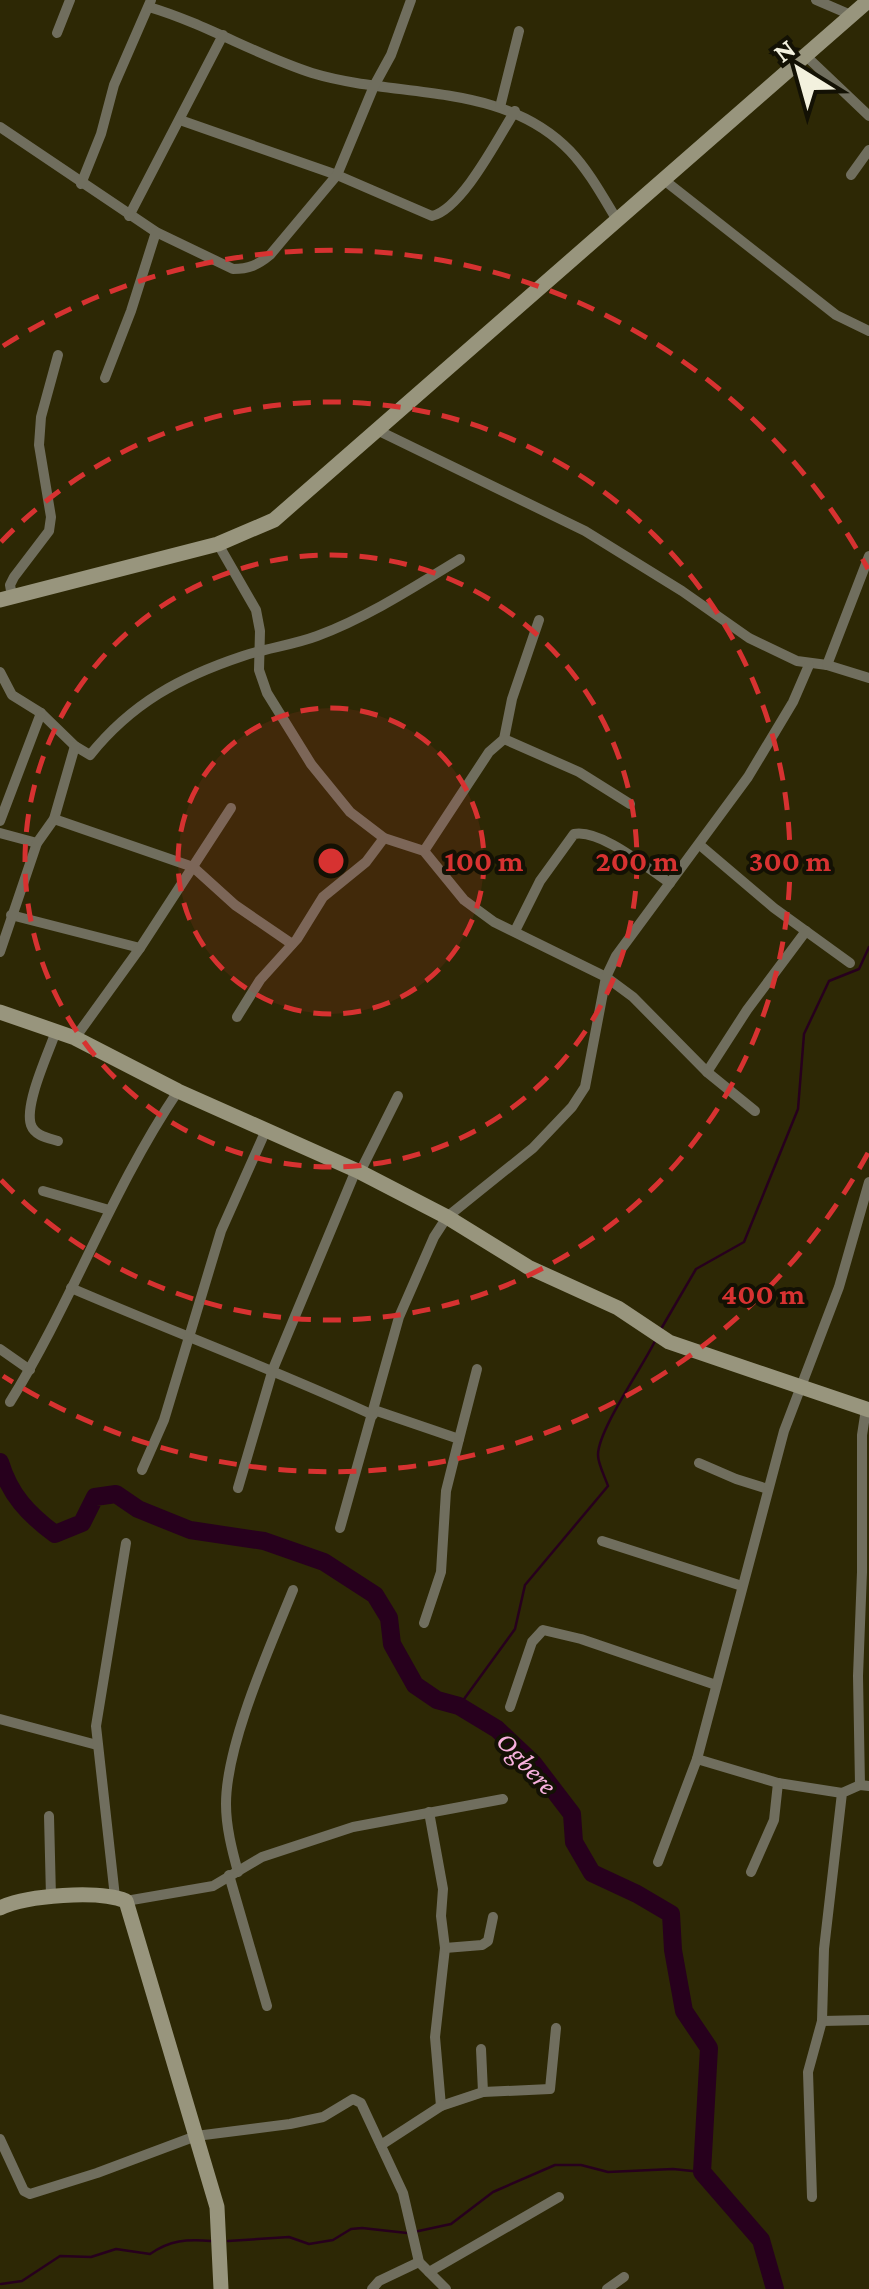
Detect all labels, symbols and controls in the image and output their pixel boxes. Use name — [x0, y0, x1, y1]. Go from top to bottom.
north arrow — [749, 20, 849, 120]
text: N — [767, 32, 801, 69]
centre of rings — [313, 843, 349, 879]
text: 100 m — [445, 844, 524, 877]
text: 200 m — [596, 844, 679, 877]
text: 300 m — [749, 844, 832, 877]
text: 400 m — [721, 1277, 805, 1310]
water label: Ogbere — [490, 1725, 564, 1801]

